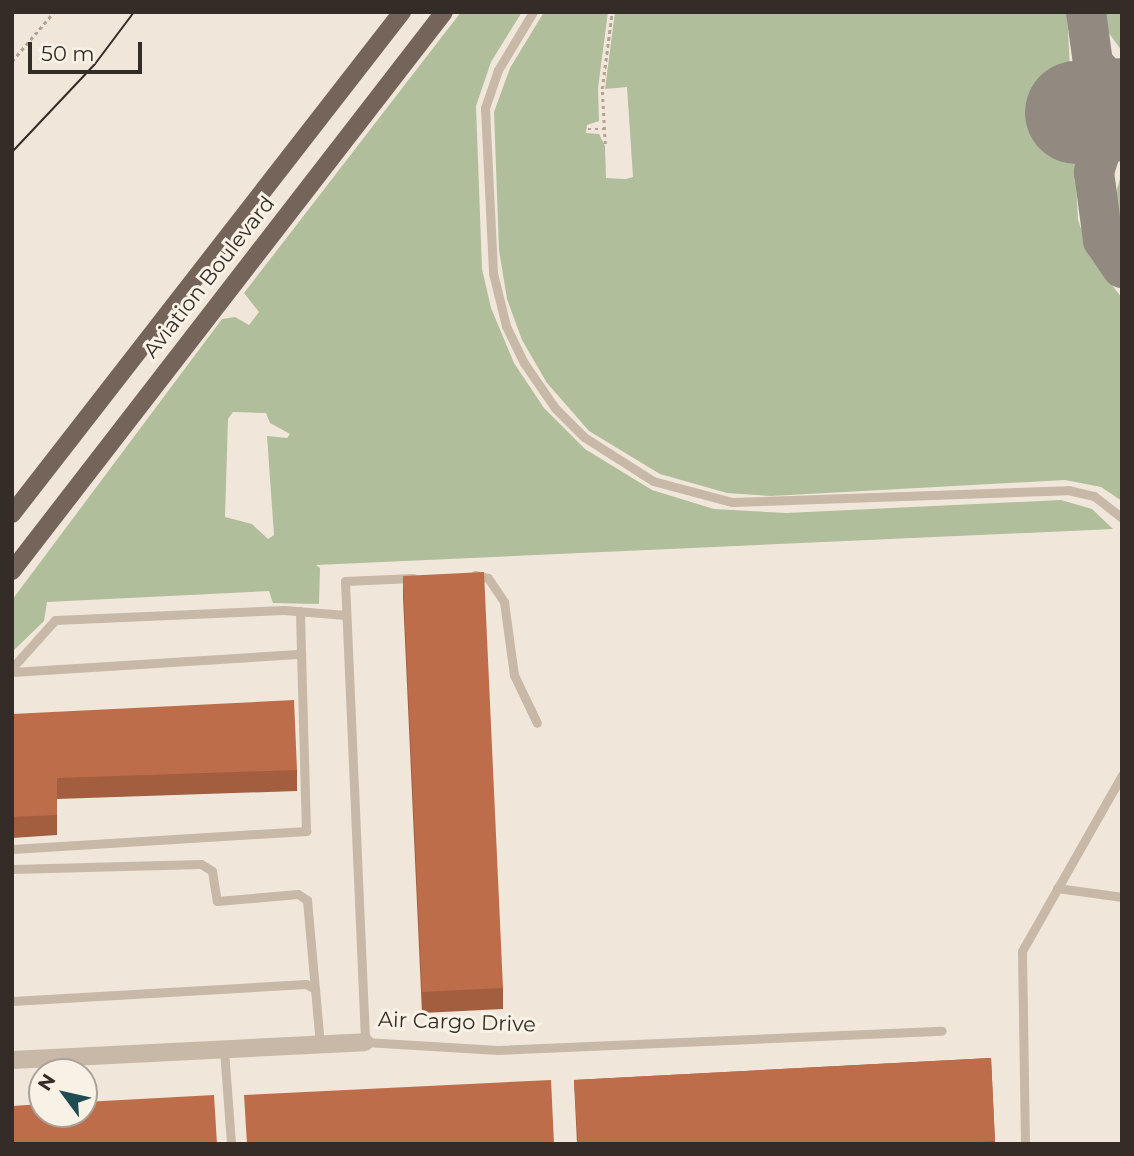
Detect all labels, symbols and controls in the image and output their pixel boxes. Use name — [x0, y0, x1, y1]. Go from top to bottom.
scale bar — [32, 28, 145, 72]
text: 50 m — [41, 41, 95, 66]
street label: Aviation Boulevard — [138, 191, 280, 363]
street label: Air Cargo Drive — [378, 1007, 536, 1037]
north arrow — [28, 1058, 98, 1128]
text: N — [33, 1070, 60, 1095]

